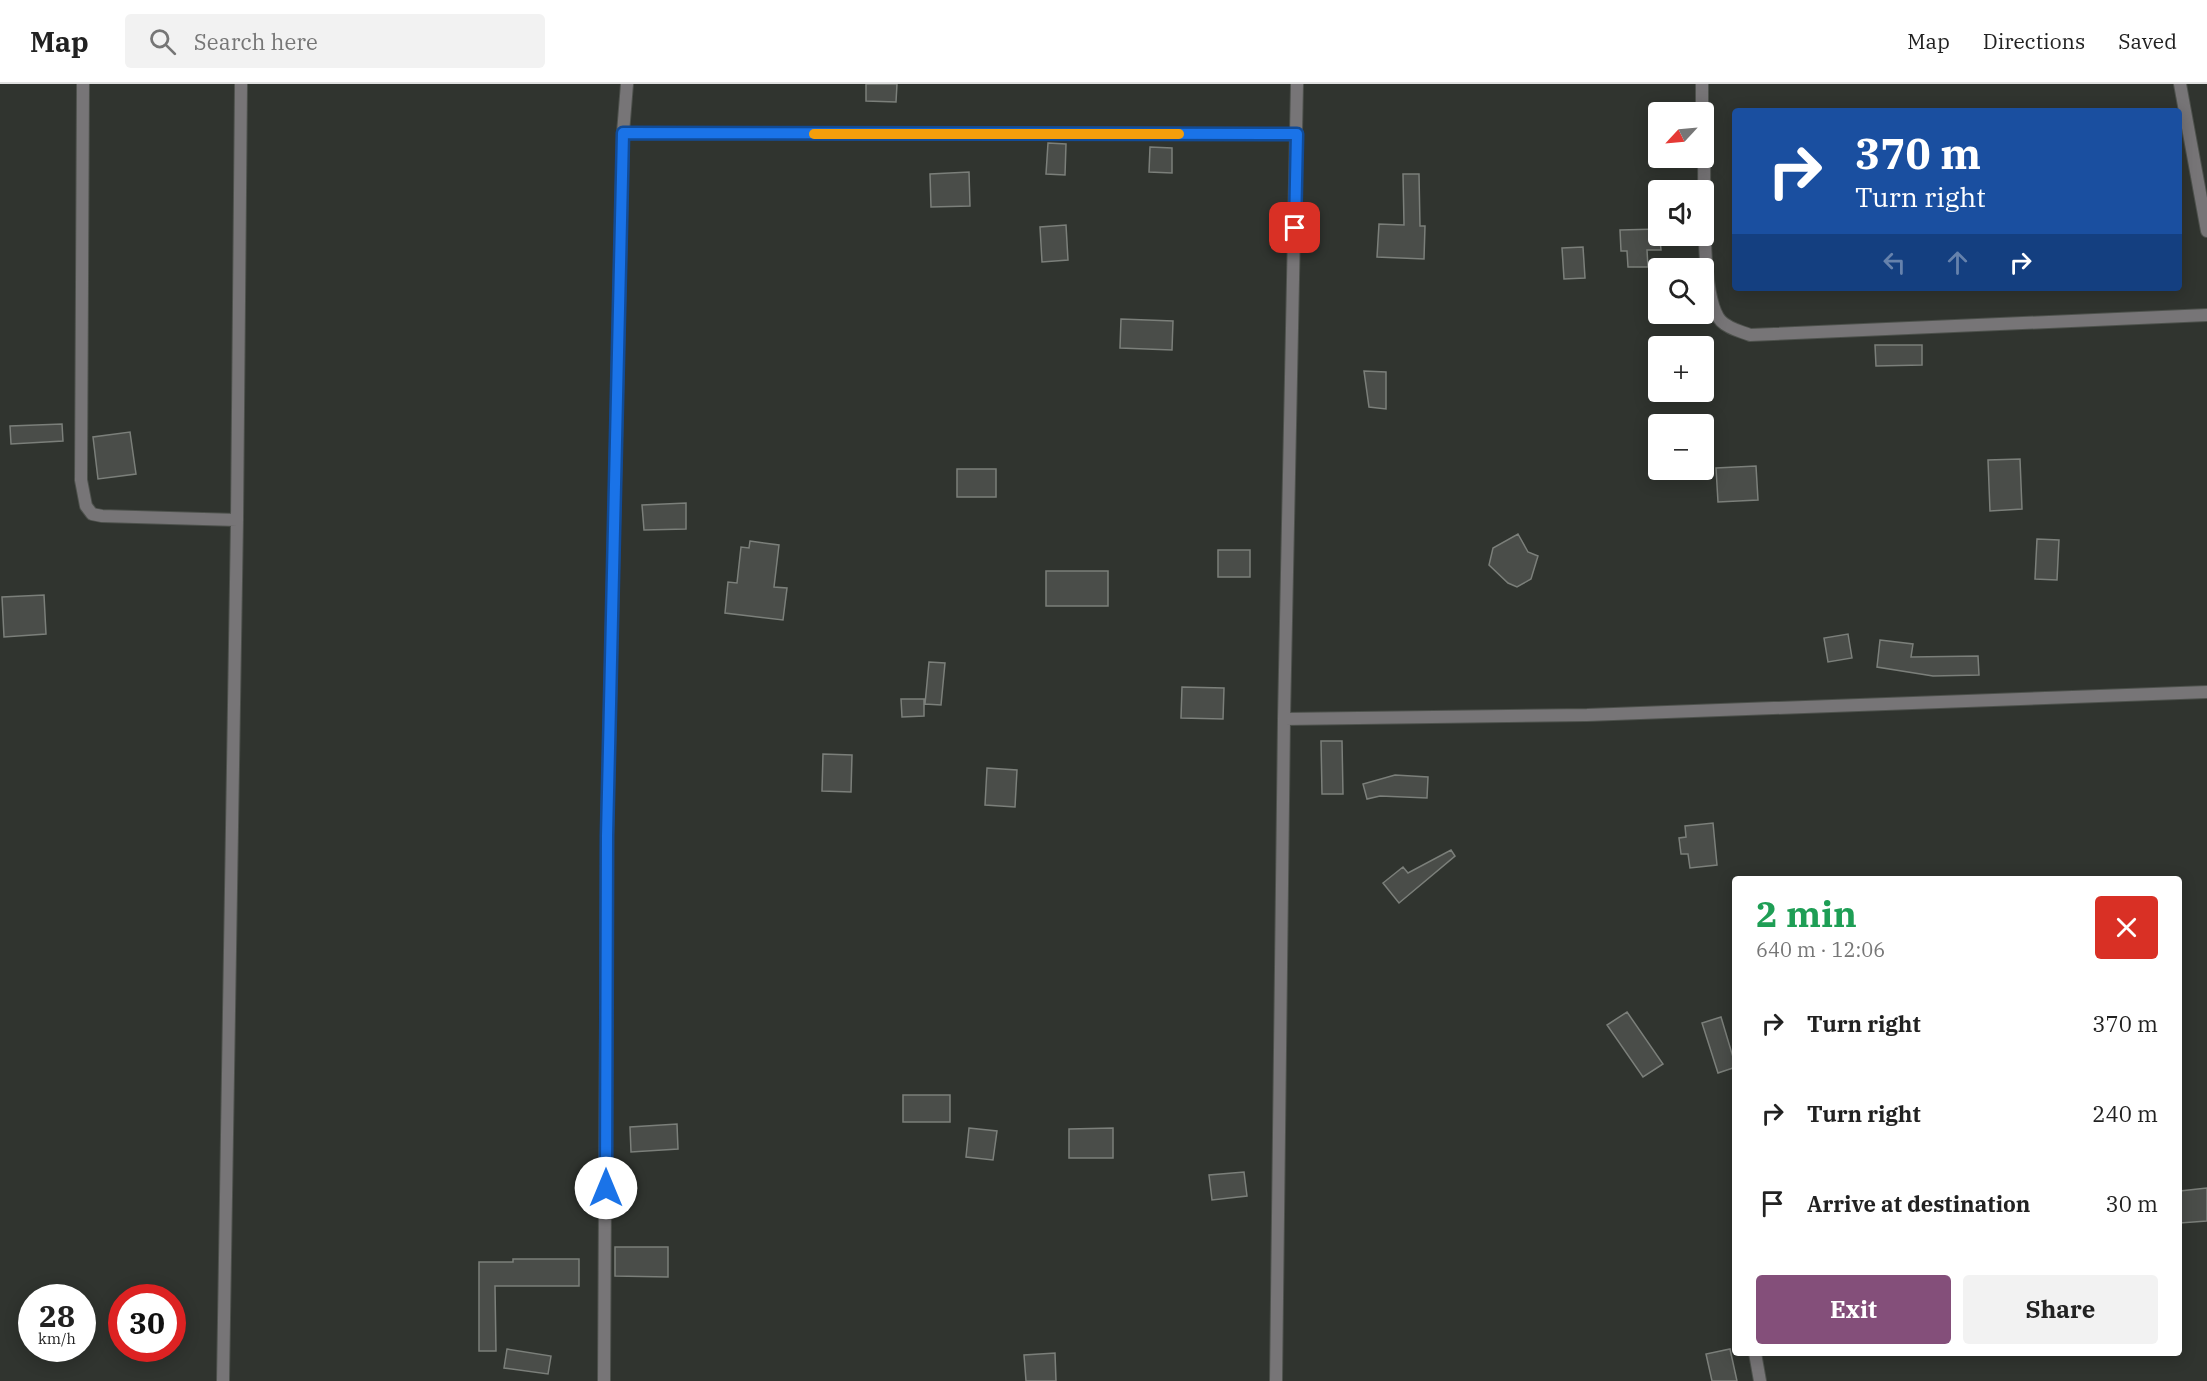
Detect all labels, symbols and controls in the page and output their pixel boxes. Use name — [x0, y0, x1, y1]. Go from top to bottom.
search box — [125, 14, 545, 68]
text: Map — [30, 23, 89, 60]
icon: search — [146, 25, 179, 58]
text: Search here — [194, 27, 318, 56]
text: Map — [1907, 27, 1950, 55]
text: Directions — [1983, 27, 2085, 55]
text: Saved — [2118, 27, 2177, 55]
north arrow — [1648, 102, 1714, 168]
map controls — [1648, 102, 1714, 480]
text: 370 m — [1855, 126, 1981, 181]
icon: right — [1756, 132, 1834, 210]
text: Turn right — [1855, 179, 1986, 214]
button: sound — [1648, 180, 1714, 246]
pin — [1269, 202, 1320, 253]
icon: arrive — [1278, 211, 1311, 244]
icon: left — [1878, 246, 1911, 279]
icon: ahead — [1941, 246, 1974, 279]
icon: right — [2004, 246, 2037, 279]
button: search — [1648, 258, 1714, 324]
button: + — [1648, 336, 1714, 402]
button: − — [1648, 414, 1714, 480]
text: 2 min — [1756, 890, 1857, 937]
button: close — [2095, 896, 2158, 959]
text: 640 m · 12:06 — [1756, 936, 1885, 963]
icon: right — [1756, 1007, 1789, 1040]
text: Turn right — [1807, 1009, 1921, 1038]
text: 370 m — [2092, 1009, 2158, 1038]
icon: right — [1756, 1097, 1789, 1130]
text: Turn right — [1807, 1099, 1921, 1128]
text: 240 m — [2092, 1099, 2158, 1128]
position arrow — [574, 1156, 638, 1220]
icon: arrive — [1756, 1187, 1789, 1220]
text: Arrive at destination — [1807, 1189, 2030, 1218]
text: 30 m — [2106, 1189, 2158, 1218]
button: Exit — [1756, 1275, 1951, 1344]
button: Share — [1963, 1275, 2158, 1344]
speed limit sign: 30 — [108, 1284, 186, 1362]
text: 28 — [39, 1296, 75, 1335]
text: km/h — [38, 1329, 76, 1348]

